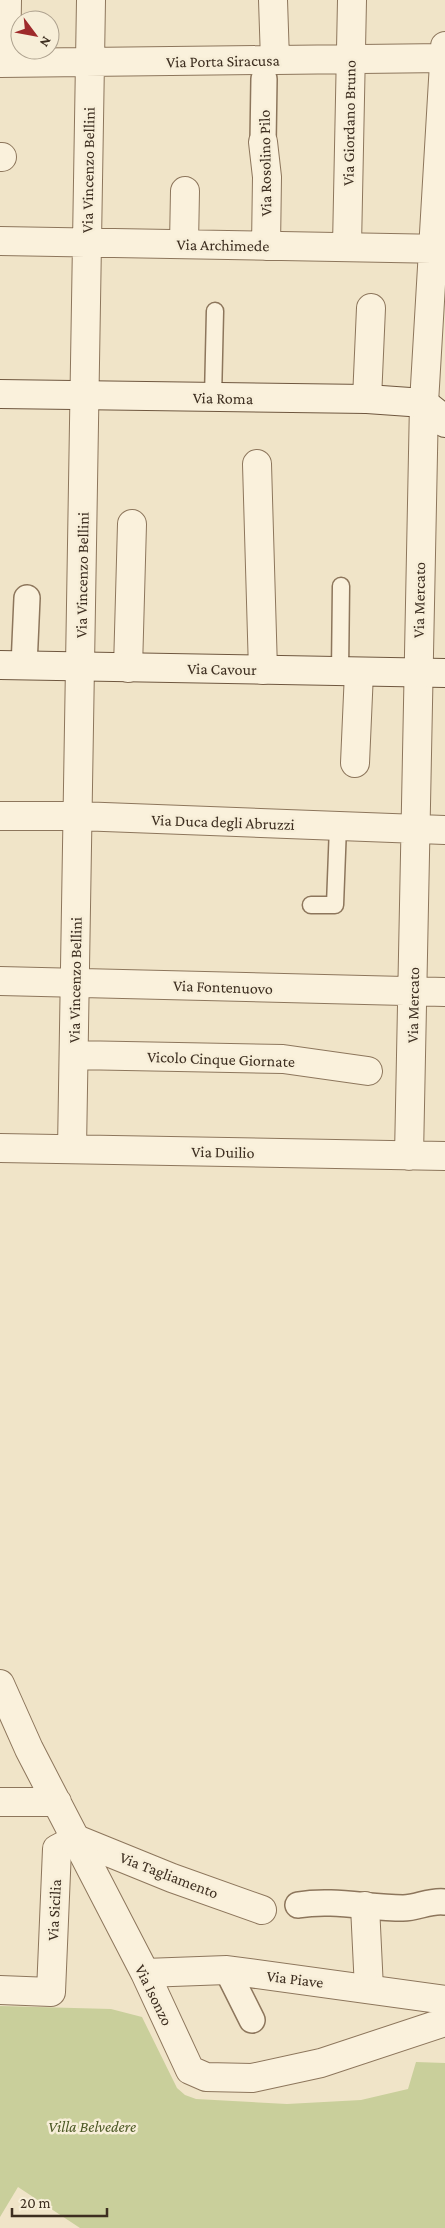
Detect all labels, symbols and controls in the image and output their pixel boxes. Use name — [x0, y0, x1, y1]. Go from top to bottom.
north arrow — [10, 10, 60, 60]
text: N — [36, 34, 55, 51]
street label: Via Porta Siracusa — [166, 51, 281, 70]
street label: Via Giordano Bruno — [339, 60, 359, 186]
street label: Via Vincenzo Bellini — [78, 107, 98, 233]
street label: Via Rosolino Pilo — [256, 110, 274, 216]
street label: Via Archimede — [177, 236, 269, 254]
street label: Via Roma — [193, 389, 254, 407]
street label: Via Vincenzo Bellini — [72, 512, 92, 638]
street label: Via Mercato — [410, 562, 428, 638]
street label: Via Cavour — [187, 660, 257, 678]
street label: Via Duca degli Abruzzi — [151, 811, 295, 834]
street label: Via Vincenzo Bellini — [65, 917, 85, 1043]
street label: Via Mercato — [404, 967, 422, 1043]
street label: Via Fontenuovo — [173, 977, 273, 997]
street label: Vicolo Cinque Giornate — [147, 1048, 295, 1071]
street label: Via Duilio — [191, 1143, 255, 1161]
street label: Via Tagliamento — [117, 1848, 221, 1903]
street label: Via Sicilia — [44, 1878, 64, 1941]
street label: Via Isonzo — [132, 1962, 176, 2028]
street label: Via Piave — [266, 1967, 324, 1991]
park label: Villa Belvedere — [48, 2118, 136, 2135]
scale bar — [12, 2186, 108, 2218]
text: 20 m — [20, 2195, 51, 2211]

